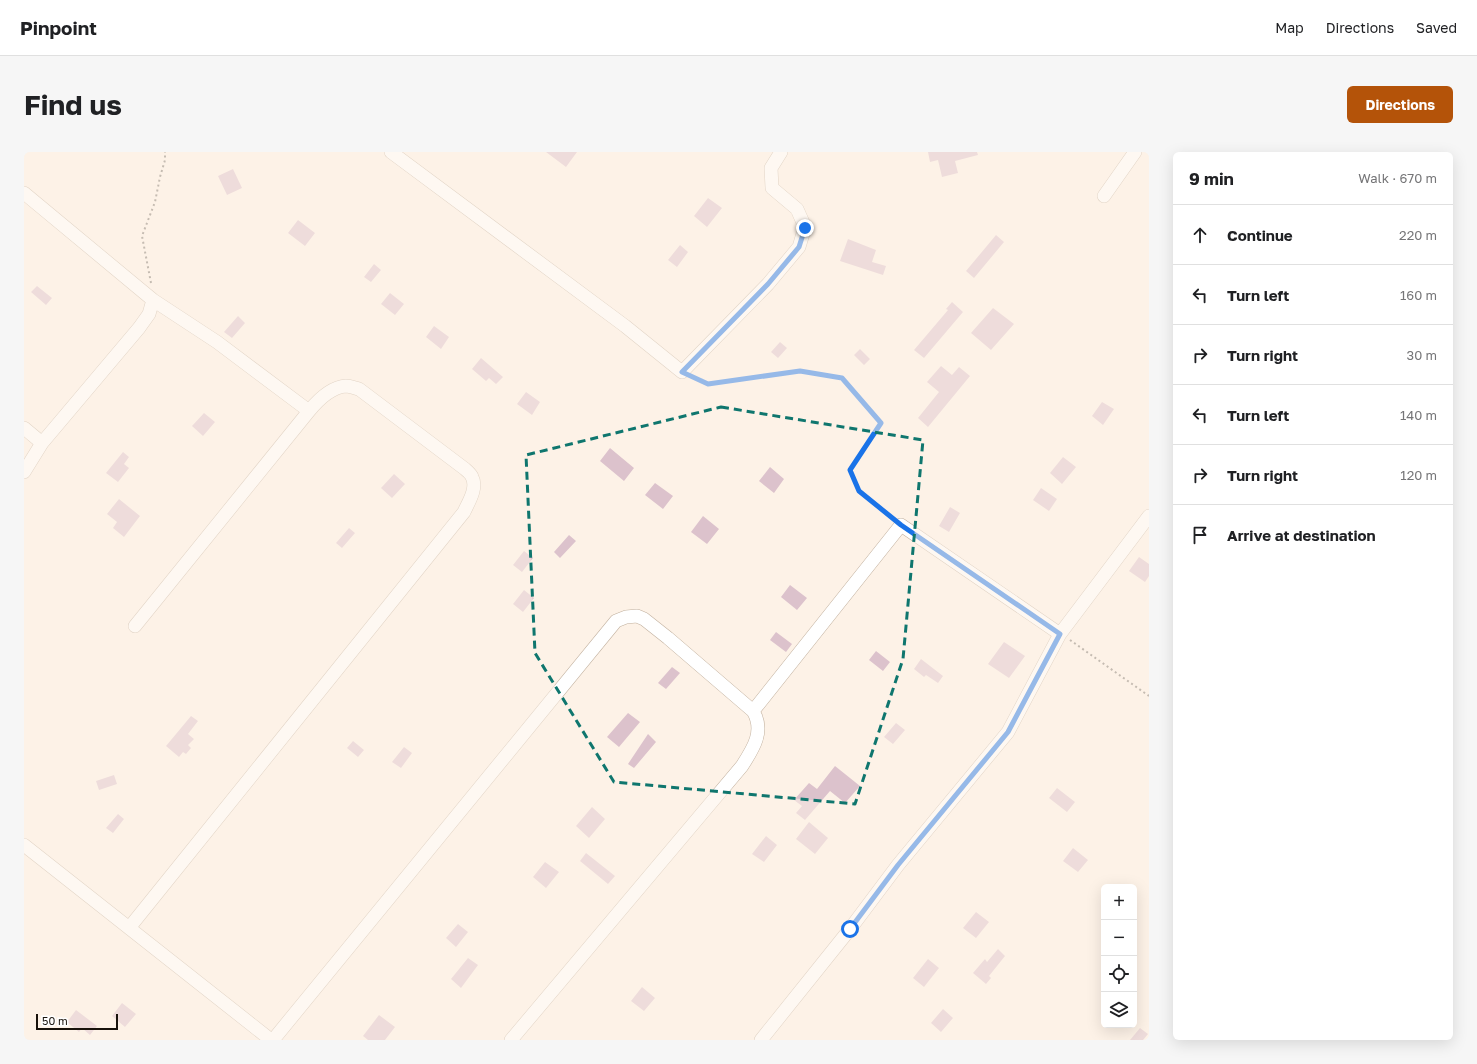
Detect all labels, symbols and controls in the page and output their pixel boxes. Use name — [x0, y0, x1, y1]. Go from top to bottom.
text: Pinpoint — [20, 16, 97, 39]
text: Map — [1275, 19, 1304, 36]
text: Directions — [1326, 19, 1394, 36]
text: Saved — [1416, 19, 1457, 36]
button: Directions — [1347, 86, 1453, 123]
text: Find us — [24, 88, 122, 121]
text: 9 min — [1189, 168, 1234, 189]
text: Walk · 670 m — [1358, 170, 1437, 186]
route end — [796, 219, 814, 237]
icon: ahead — [1189, 224, 1211, 246]
text: Continue — [1227, 226, 1293, 244]
text: 220 m — [1399, 227, 1437, 243]
icon: left — [1189, 284, 1211, 306]
text: Turn left — [1227, 286, 1289, 304]
text: 160 m — [1400, 287, 1437, 303]
icon: right — [1189, 344, 1211, 366]
text: Turn right — [1227, 346, 1298, 364]
text: 30 m — [1407, 347, 1437, 363]
icon: left — [1189, 404, 1211, 426]
text: Turn left — [1227, 406, 1289, 424]
text: 140 m — [1400, 407, 1437, 423]
icon: right — [1189, 464, 1211, 486]
text: Turn right — [1227, 466, 1298, 484]
text: 120 m — [1400, 467, 1437, 483]
icon: arrive — [1189, 524, 1211, 546]
text: Arrive at destination — [1227, 526, 1376, 544]
map controls — [1101, 884, 1137, 1028]
button: + — [1101, 884, 1137, 920]
route start — [841, 920, 859, 938]
button: − — [1101, 920, 1137, 956]
button: locate — [1101, 956, 1137, 992]
button: layers — [1101, 992, 1137, 1028]
scale bar — [36, 1012, 118, 1031]
text: 50 m — [42, 1014, 68, 1027]

